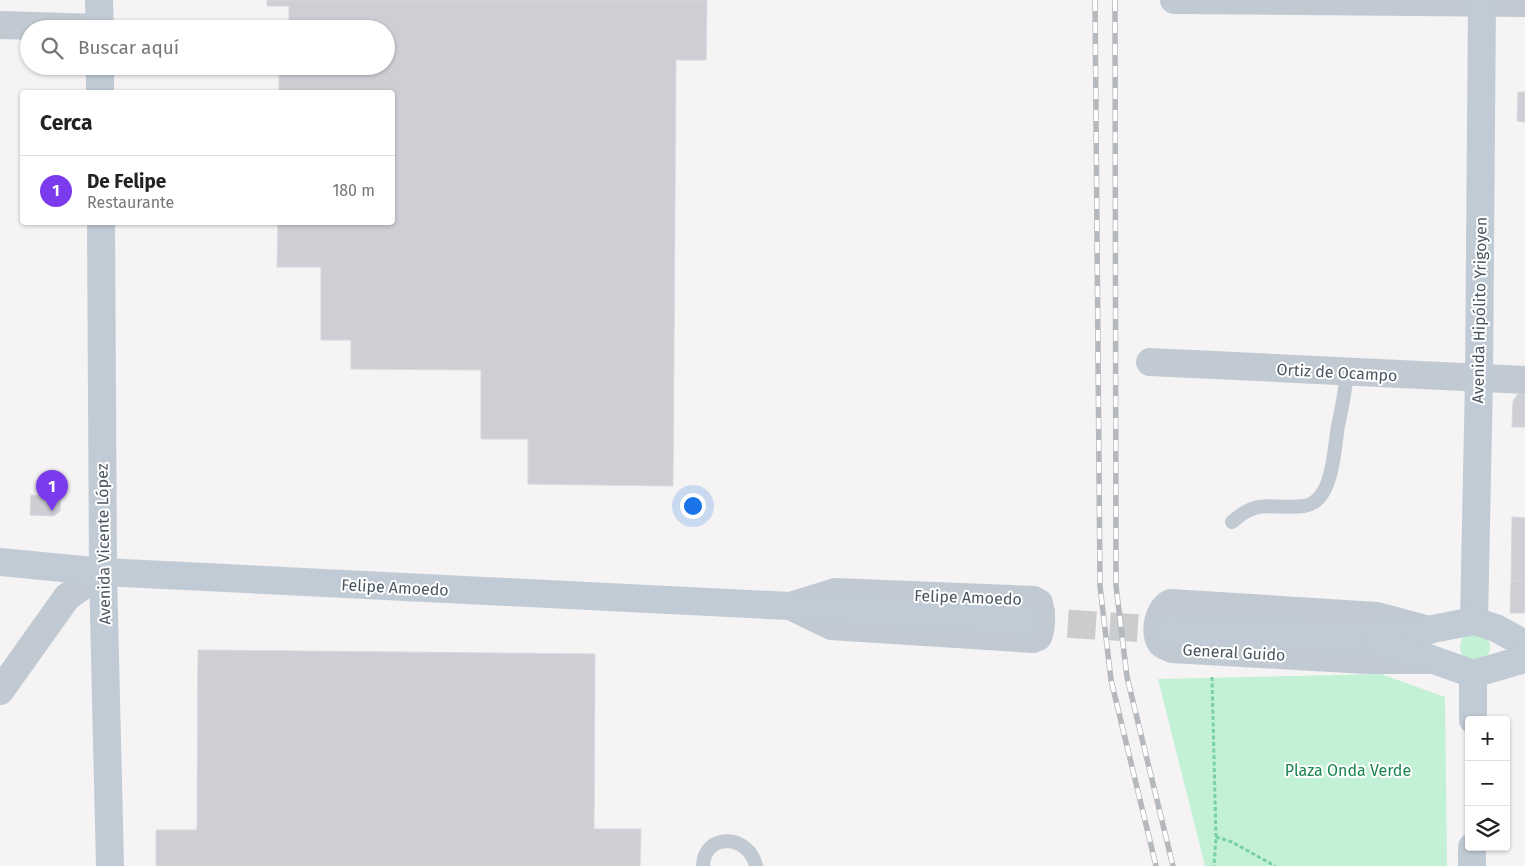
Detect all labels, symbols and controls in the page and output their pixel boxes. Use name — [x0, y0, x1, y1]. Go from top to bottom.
search box — [20, 20, 395, 75]
icon: search — [38, 34, 66, 62]
text: Buscar aquí — [78, 36, 179, 59]
text: Cerca — [40, 110, 92, 136]
text: De Felipe — [87, 170, 166, 193]
text: 1 — [52, 181, 60, 200]
text: 180 m — [332, 181, 375, 200]
text: Restaurante — [87, 193, 174, 212]
street label: Avenida Hipólito Yrigoyen — [1468, 217, 1491, 403]
street label: Ortiz de Ocampo — [1276, 360, 1398, 385]
street label: Avenida Vicente López — [93, 463, 114, 625]
pin: 1 — [36, 470, 68, 511]
your location — [680, 493, 706, 519]
street label: Felipe Amoedo — [341, 575, 449, 600]
street label: Felipe Amoedo — [914, 586, 1022, 609]
street label: General Guido — [1182, 640, 1286, 665]
map controls — [1465, 716, 1510, 851]
button: + — [1465, 716, 1510, 761]
park label: Plaza Onda Verde — [1285, 761, 1411, 780]
button: − — [1465, 761, 1510, 806]
button: layers — [1465, 806, 1510, 851]

